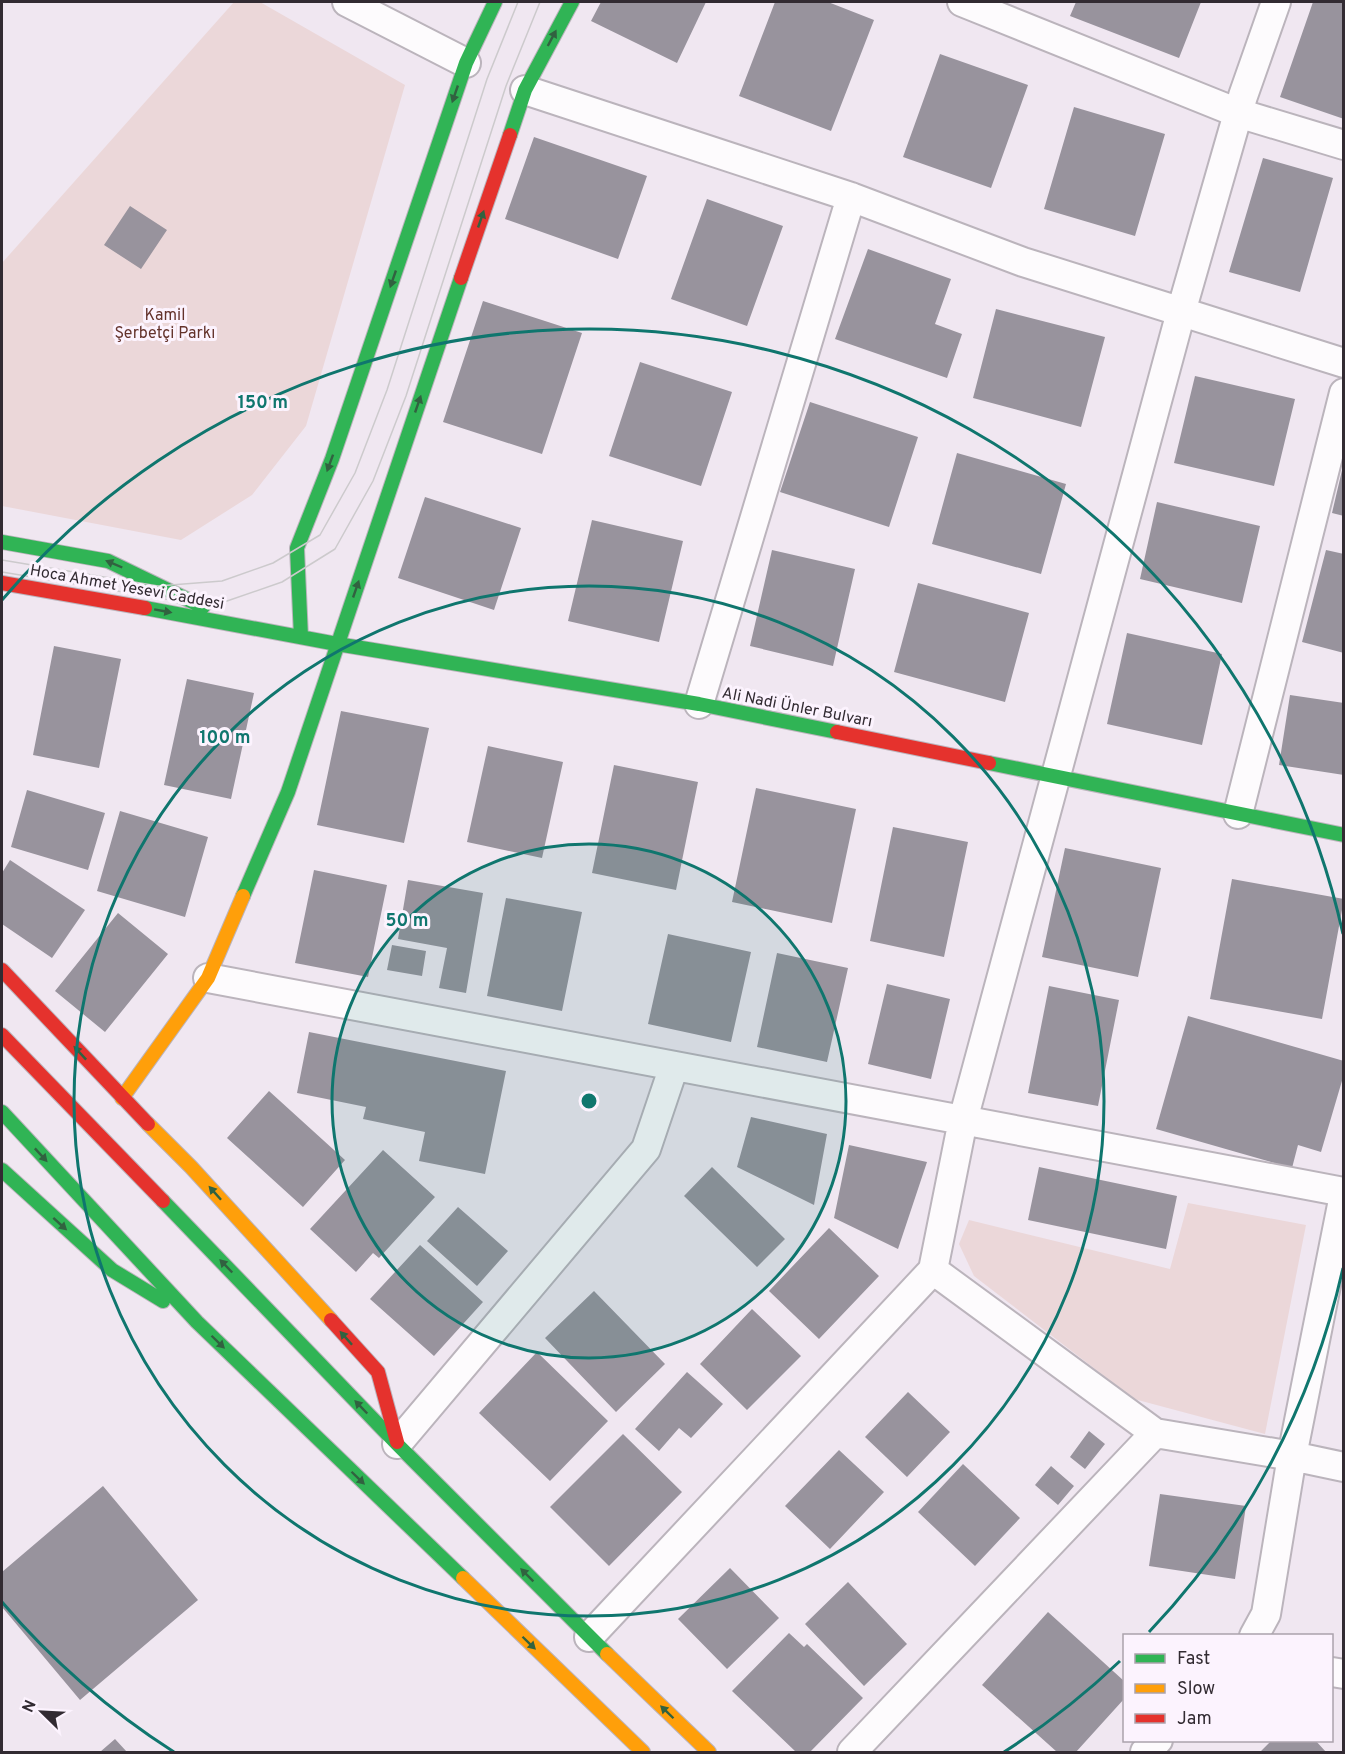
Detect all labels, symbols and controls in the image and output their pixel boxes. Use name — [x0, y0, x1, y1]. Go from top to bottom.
one-way arrow — [547, 30, 557, 47]
one-way arrow — [450, 85, 460, 103]
one-way arrow — [476, 210, 486, 228]
one-way arrow — [388, 270, 397, 288]
park label: Kamil Şerbetçi Parkı — [115, 306, 215, 344]
text: 150 m — [238, 392, 288, 415]
one-way arrow — [414, 395, 424, 413]
one-way arrow — [325, 454, 335, 472]
one-way arrow — [104, 559, 122, 569]
street label: Hoca Ahmet Yesevi Caddesi — [28, 561, 226, 615]
one-way arrow — [352, 580, 361, 598]
one-way arrow — [153, 607, 172, 616]
street label: Ali Nadi Ünler Bulvarı — [720, 682, 874, 732]
text: 100 m — [199, 727, 251, 750]
text: 50 m — [385, 910, 429, 933]
one-way arrow — [73, 1046, 87, 1060]
centre of rings — [579, 1091, 599, 1111]
one-way arrow — [34, 1147, 48, 1161]
one-way arrow — [208, 1186, 222, 1201]
one-way arrow — [53, 1217, 68, 1231]
one-way arrow — [219, 1259, 233, 1273]
one-way arrow — [339, 1330, 353, 1345]
one-way arrow — [211, 1335, 225, 1349]
one-way arrow — [354, 1399, 368, 1414]
one-way arrow — [351, 1471, 366, 1485]
one-way arrow — [521, 1569, 535, 1583]
legend — [1123, 1634, 1333, 1742]
one-way arrow — [521, 1635, 535, 1649]
text: Fast — [1177, 1648, 1210, 1671]
text: Slow — [1177, 1678, 1215, 1701]
north arrow — [12, 1682, 72, 1742]
text: N — [19, 1697, 42, 1716]
one-way arrow — [659, 1705, 674, 1719]
text: Jam — [1177, 1708, 1212, 1731]

